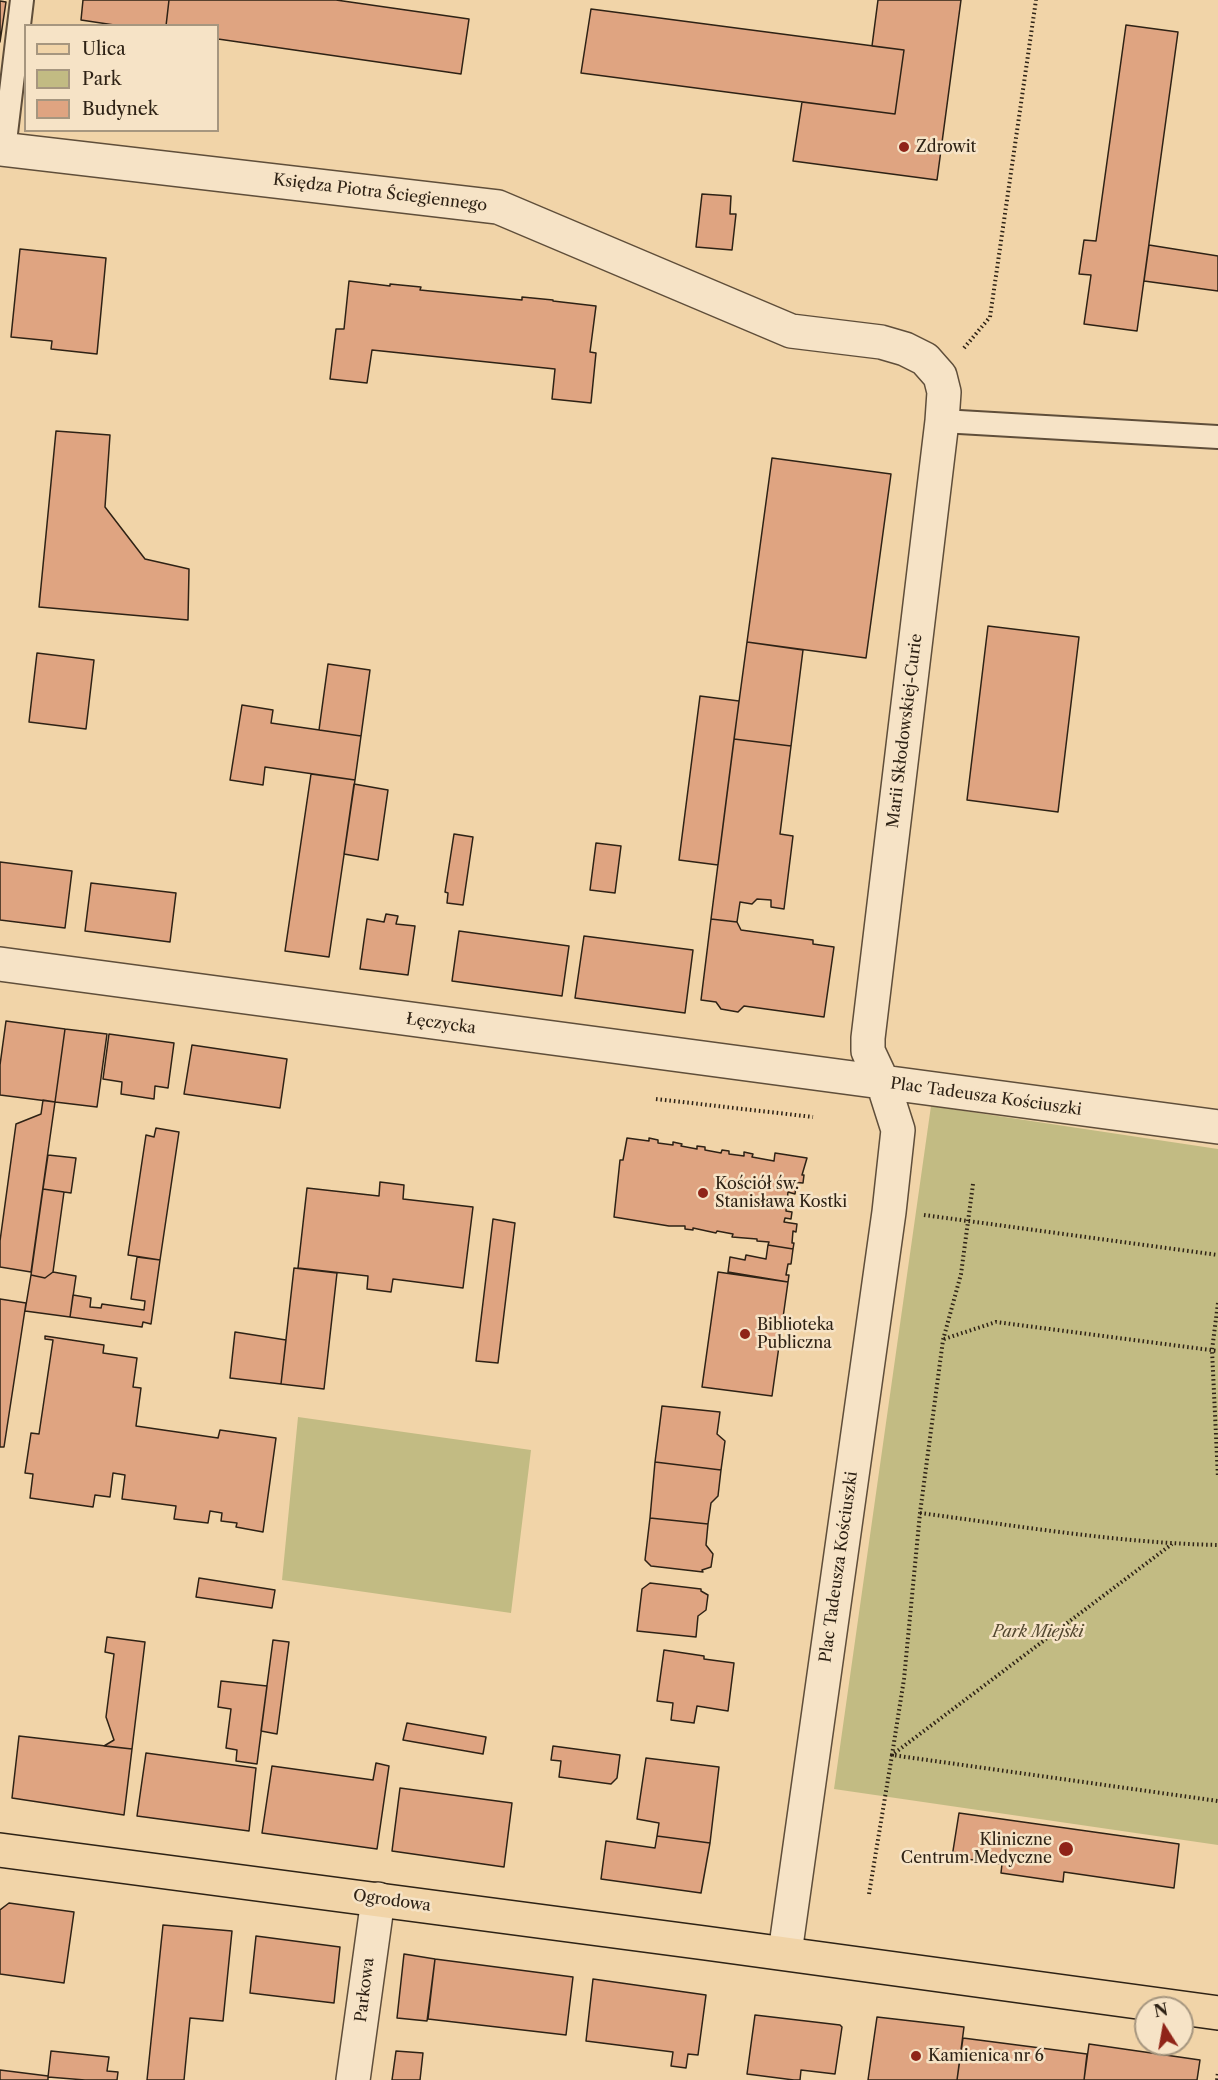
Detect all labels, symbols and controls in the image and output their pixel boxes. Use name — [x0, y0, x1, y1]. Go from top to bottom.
legend — [24, 24, 219, 132]
text: Ulica — [82, 38, 126, 60]
text: Park — [82, 68, 121, 90]
text: Budynek — [82, 98, 158, 120]
place label: Zdrowit — [916, 137, 976, 157]
marker: Zdrowit — [897, 140, 911, 154]
street label: Księdza Piotra Ściegiennego — [272, 170, 488, 216]
street label: Marii Skłodowskiej-Curie — [884, 633, 926, 829]
street label: Łęczycka — [405, 1010, 477, 1038]
street label: Plac Tadeusza Kościuszki — [889, 1074, 1083, 1120]
place label: Kościół św. Stanisława Kostki — [715, 1174, 847, 1212]
marker: Kościół św. Stanisława Kostki — [696, 1186, 710, 1200]
place label: Biblioteka Publiczna — [757, 1315, 834, 1353]
marker: Biblioteka Publiczna — [738, 1327, 752, 1341]
street label: Plac Tadeusza Kościuszki — [816, 1470, 862, 1664]
park label: Park Miejski — [993, 1622, 1083, 1642]
place label: Kliniczne Centrum Medyczne — [901, 1830, 1052, 1868]
marker: Kliniczne Centrum Medyczne — [1057, 1840, 1075, 1858]
street label: Ogrodowa — [352, 1886, 432, 1916]
street label: Parkowa — [352, 1957, 378, 2023]
north arrow — [1134, 1996, 1194, 2056]
text: N — [1152, 1999, 1170, 2021]
place label: Kamienica nr 6 — [928, 2046, 1044, 2066]
marker: Kamienica nr 6 — [909, 2049, 923, 2063]

